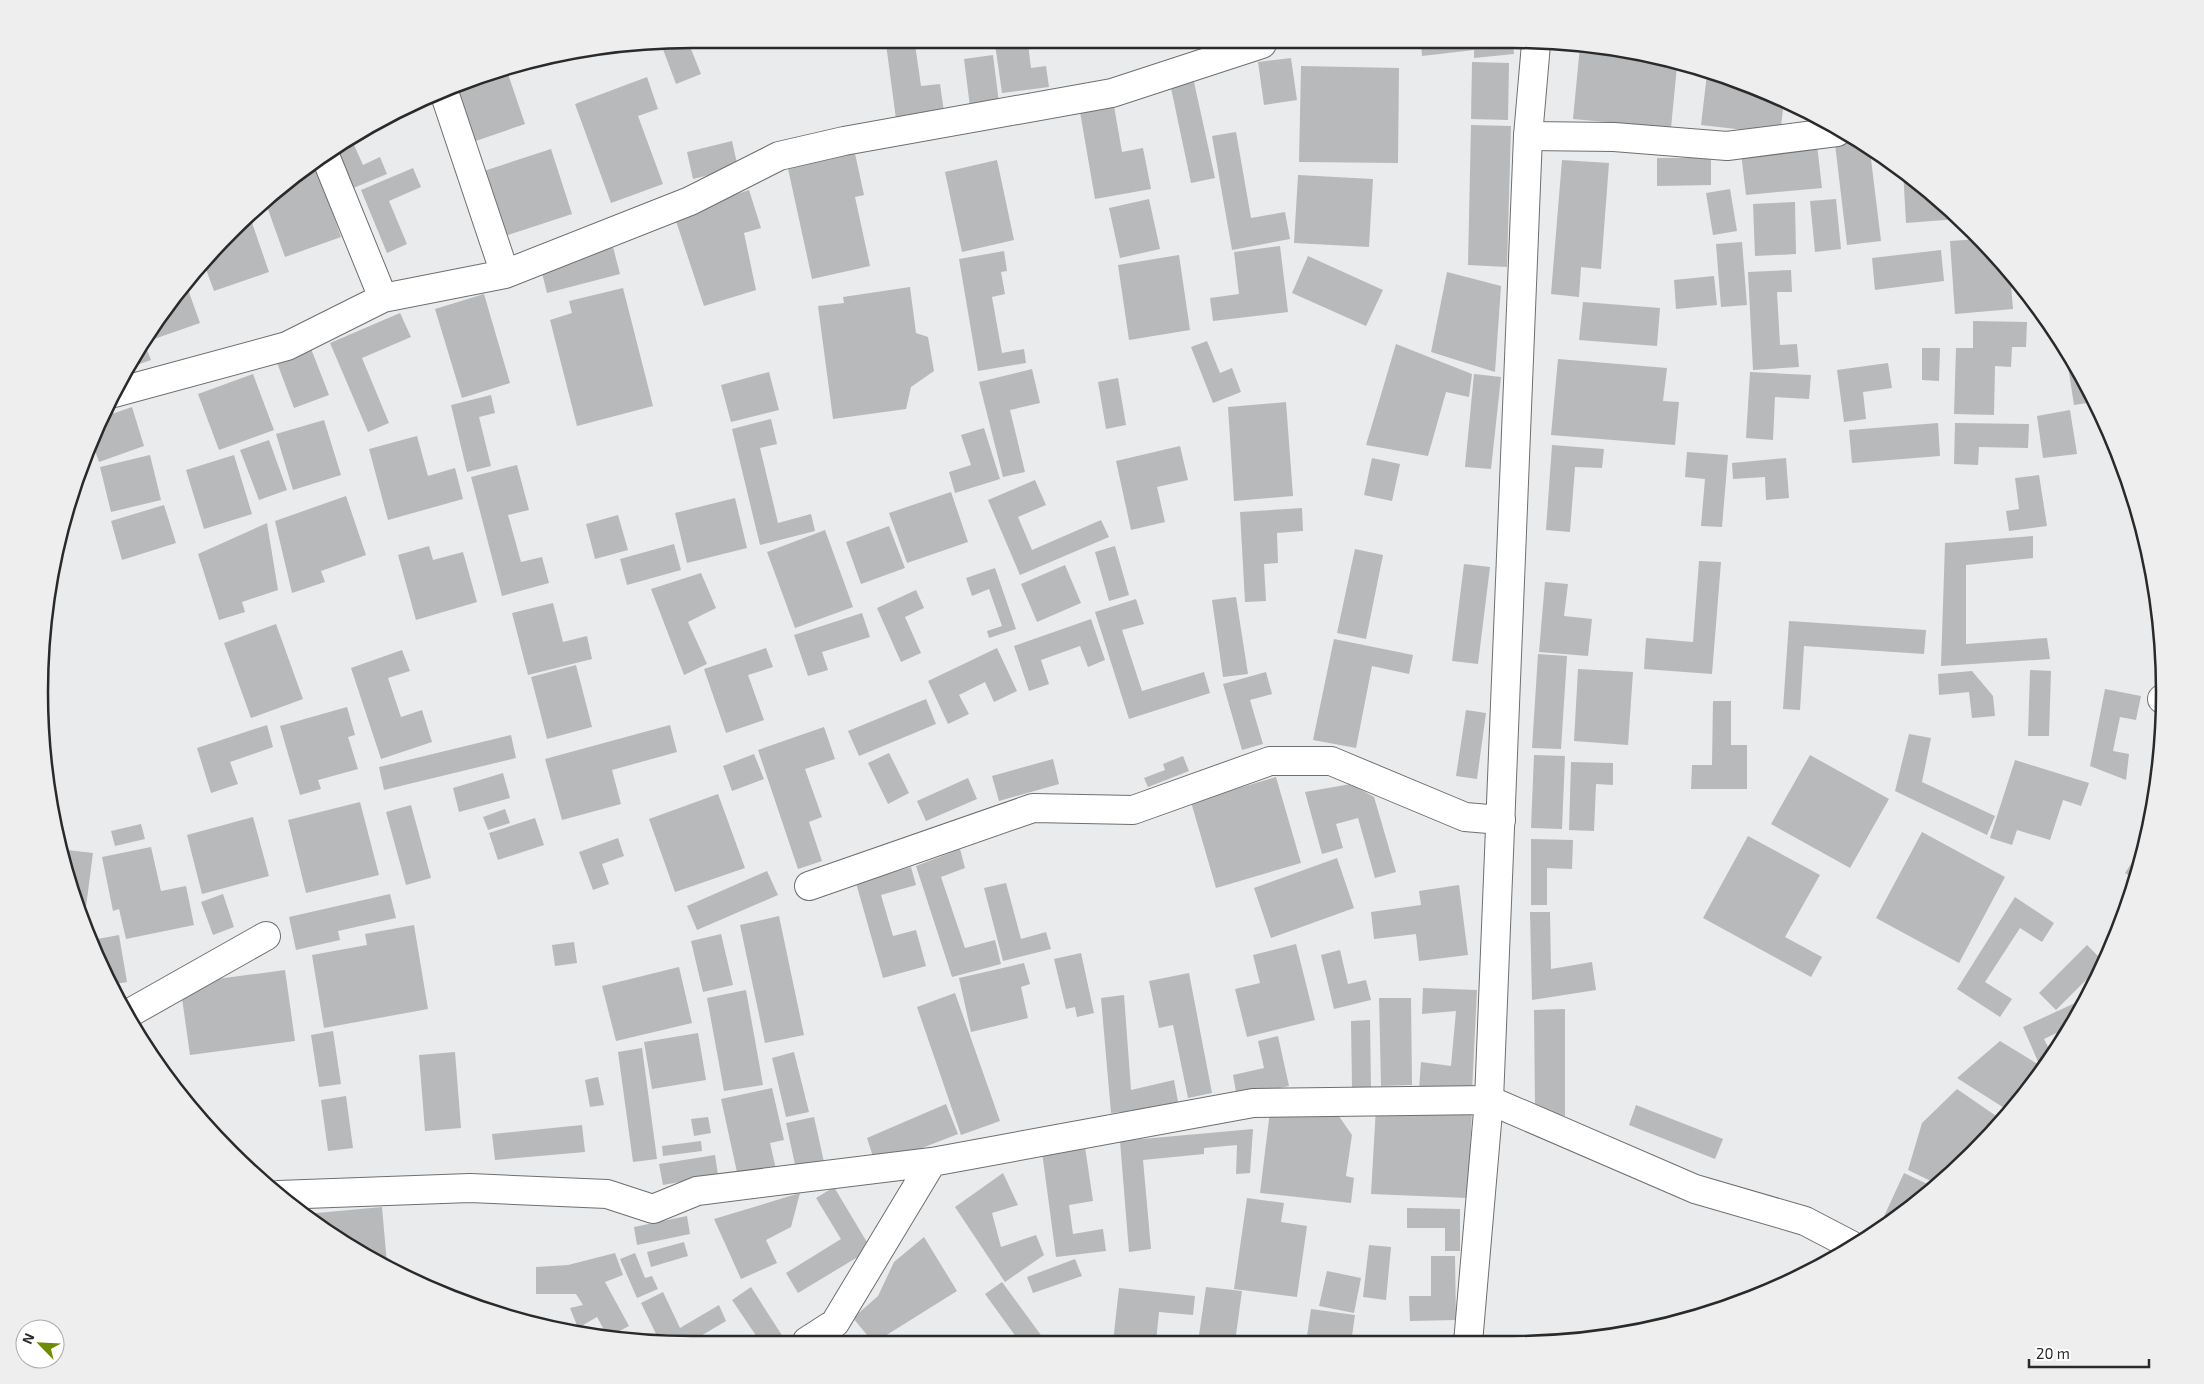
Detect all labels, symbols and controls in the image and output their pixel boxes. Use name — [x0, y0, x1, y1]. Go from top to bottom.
north arrow — [15, 1319, 65, 1369]
text: N — [18, 1330, 37, 1347]
scale bar — [2029, 1336, 2149, 1368]
text: 20 m — [2036, 1344, 2070, 1362]

